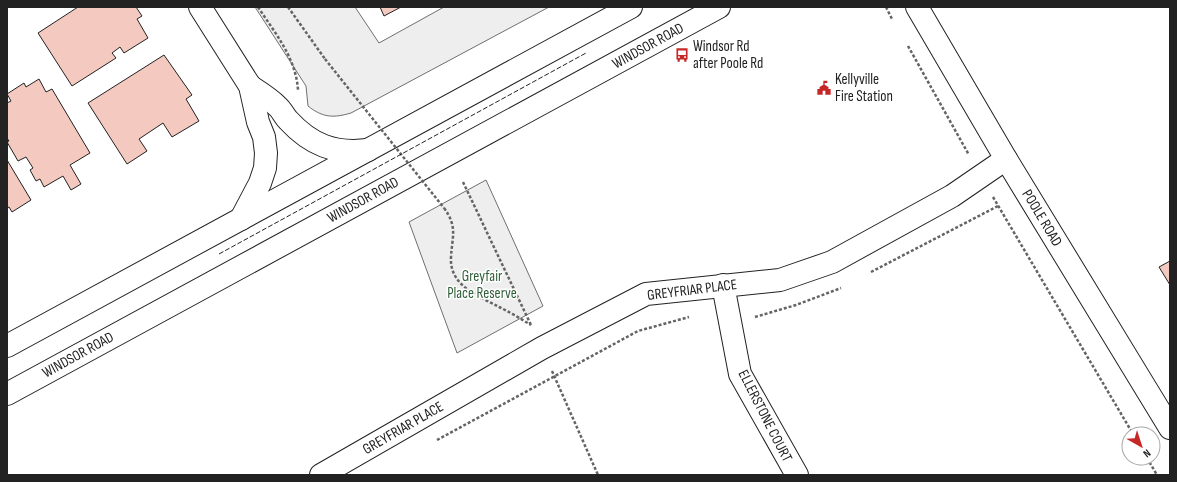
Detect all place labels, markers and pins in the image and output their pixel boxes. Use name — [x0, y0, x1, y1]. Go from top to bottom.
place label: Windsor Rd after Poole Rd — [693, 37, 763, 73]
bus stop icon: Windsor Rd after Poole Rd — [674, 47, 690, 63]
place label: Kellyville Fire Station — [835, 70, 893, 106]
public building icon: Kellyville Fire Station — [816, 80, 832, 96]

